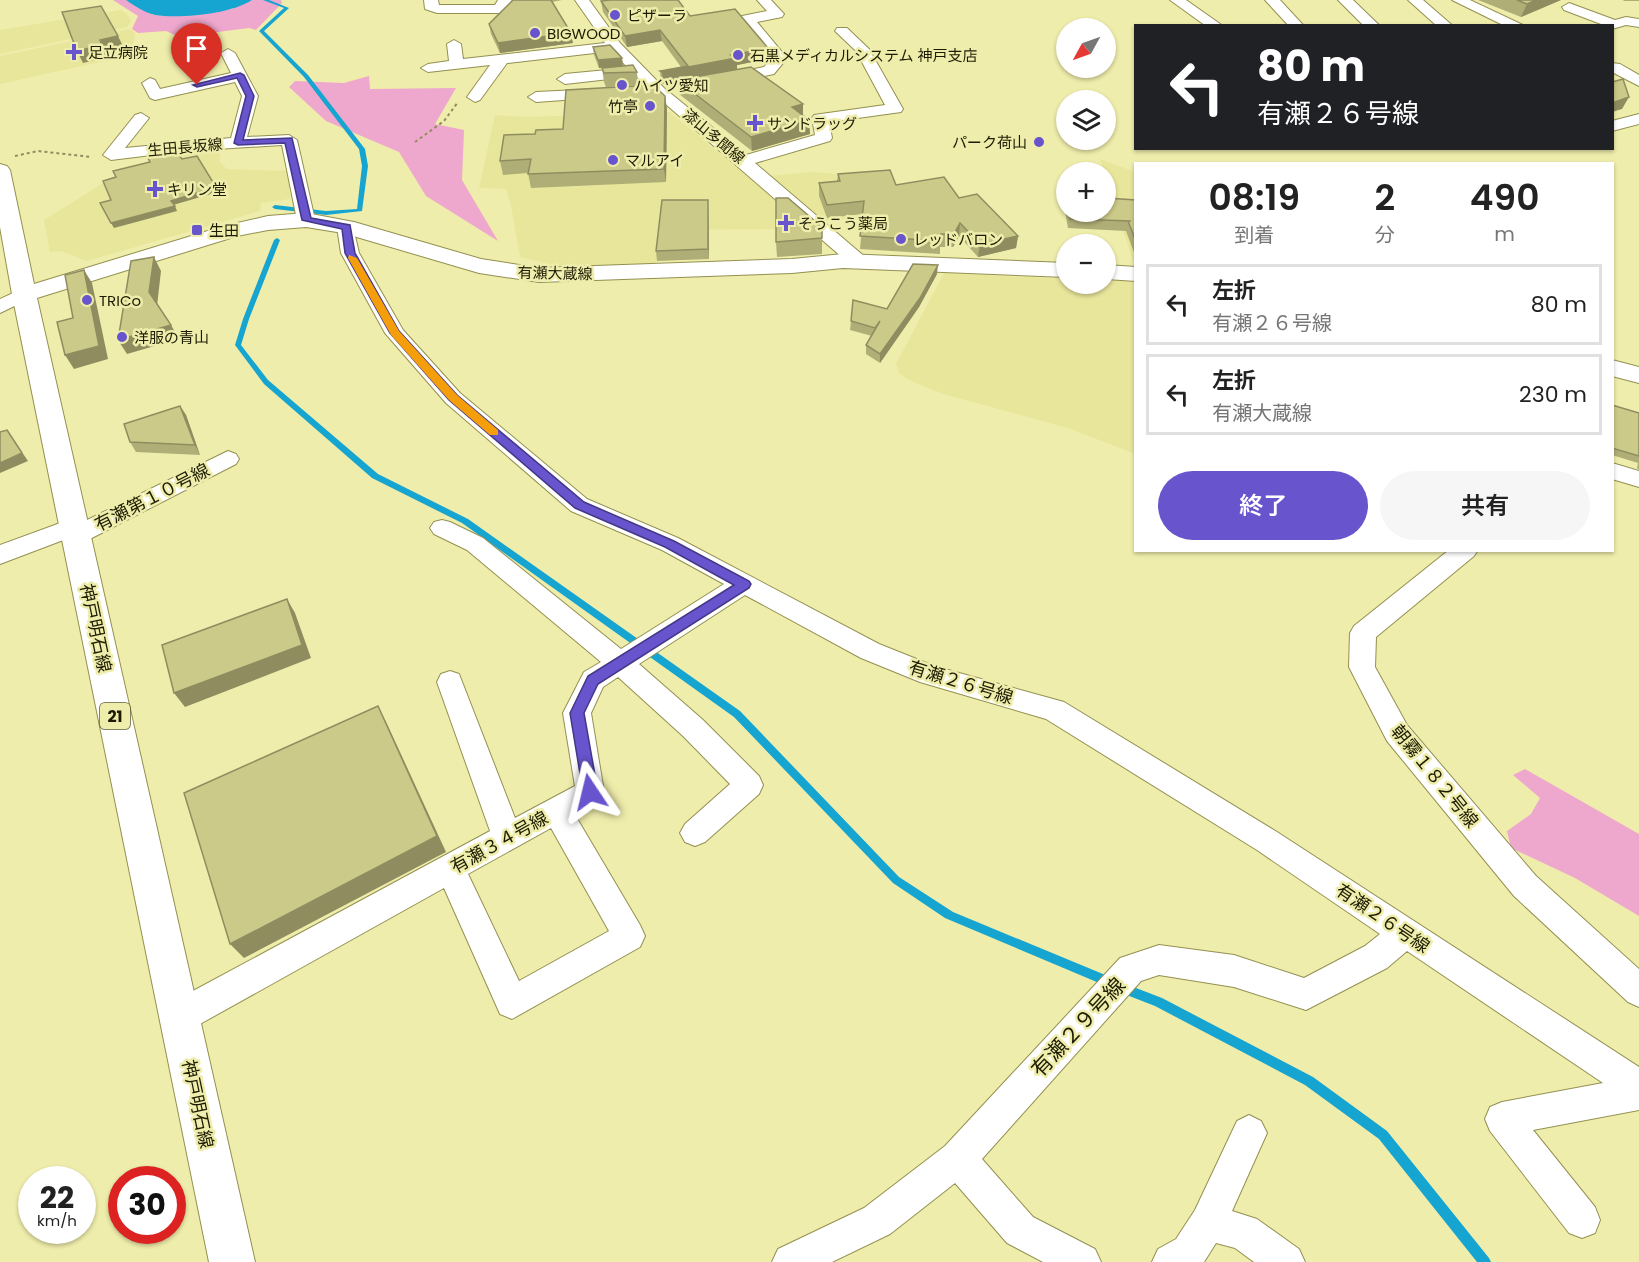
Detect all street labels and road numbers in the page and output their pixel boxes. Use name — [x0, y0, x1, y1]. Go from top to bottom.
street label: 漆山多聞線 — [679, 104, 749, 168]
street label: 生田長坂線 — [147, 133, 223, 161]
street label: 有瀬大蔵線 — [517, 262, 593, 284]
street label: 有瀬第１０号線 — [90, 457, 214, 537]
street label: 神戸明石線 — [74, 581, 118, 675]
street label: 有瀬２６号線 — [906, 654, 1016, 710]
road number: 21 — [100, 703, 130, 729]
street label: 朝霧１８２号線 — [1386, 719, 1484, 833]
street label: 有瀬３４号線 — [446, 805, 552, 879]
street label: 有瀬２６号線 — [1331, 877, 1435, 959]
street label: 有瀬２９号線 — [1024, 971, 1132, 1083]
street label: 神戸明石線 — [176, 1057, 220, 1151]

